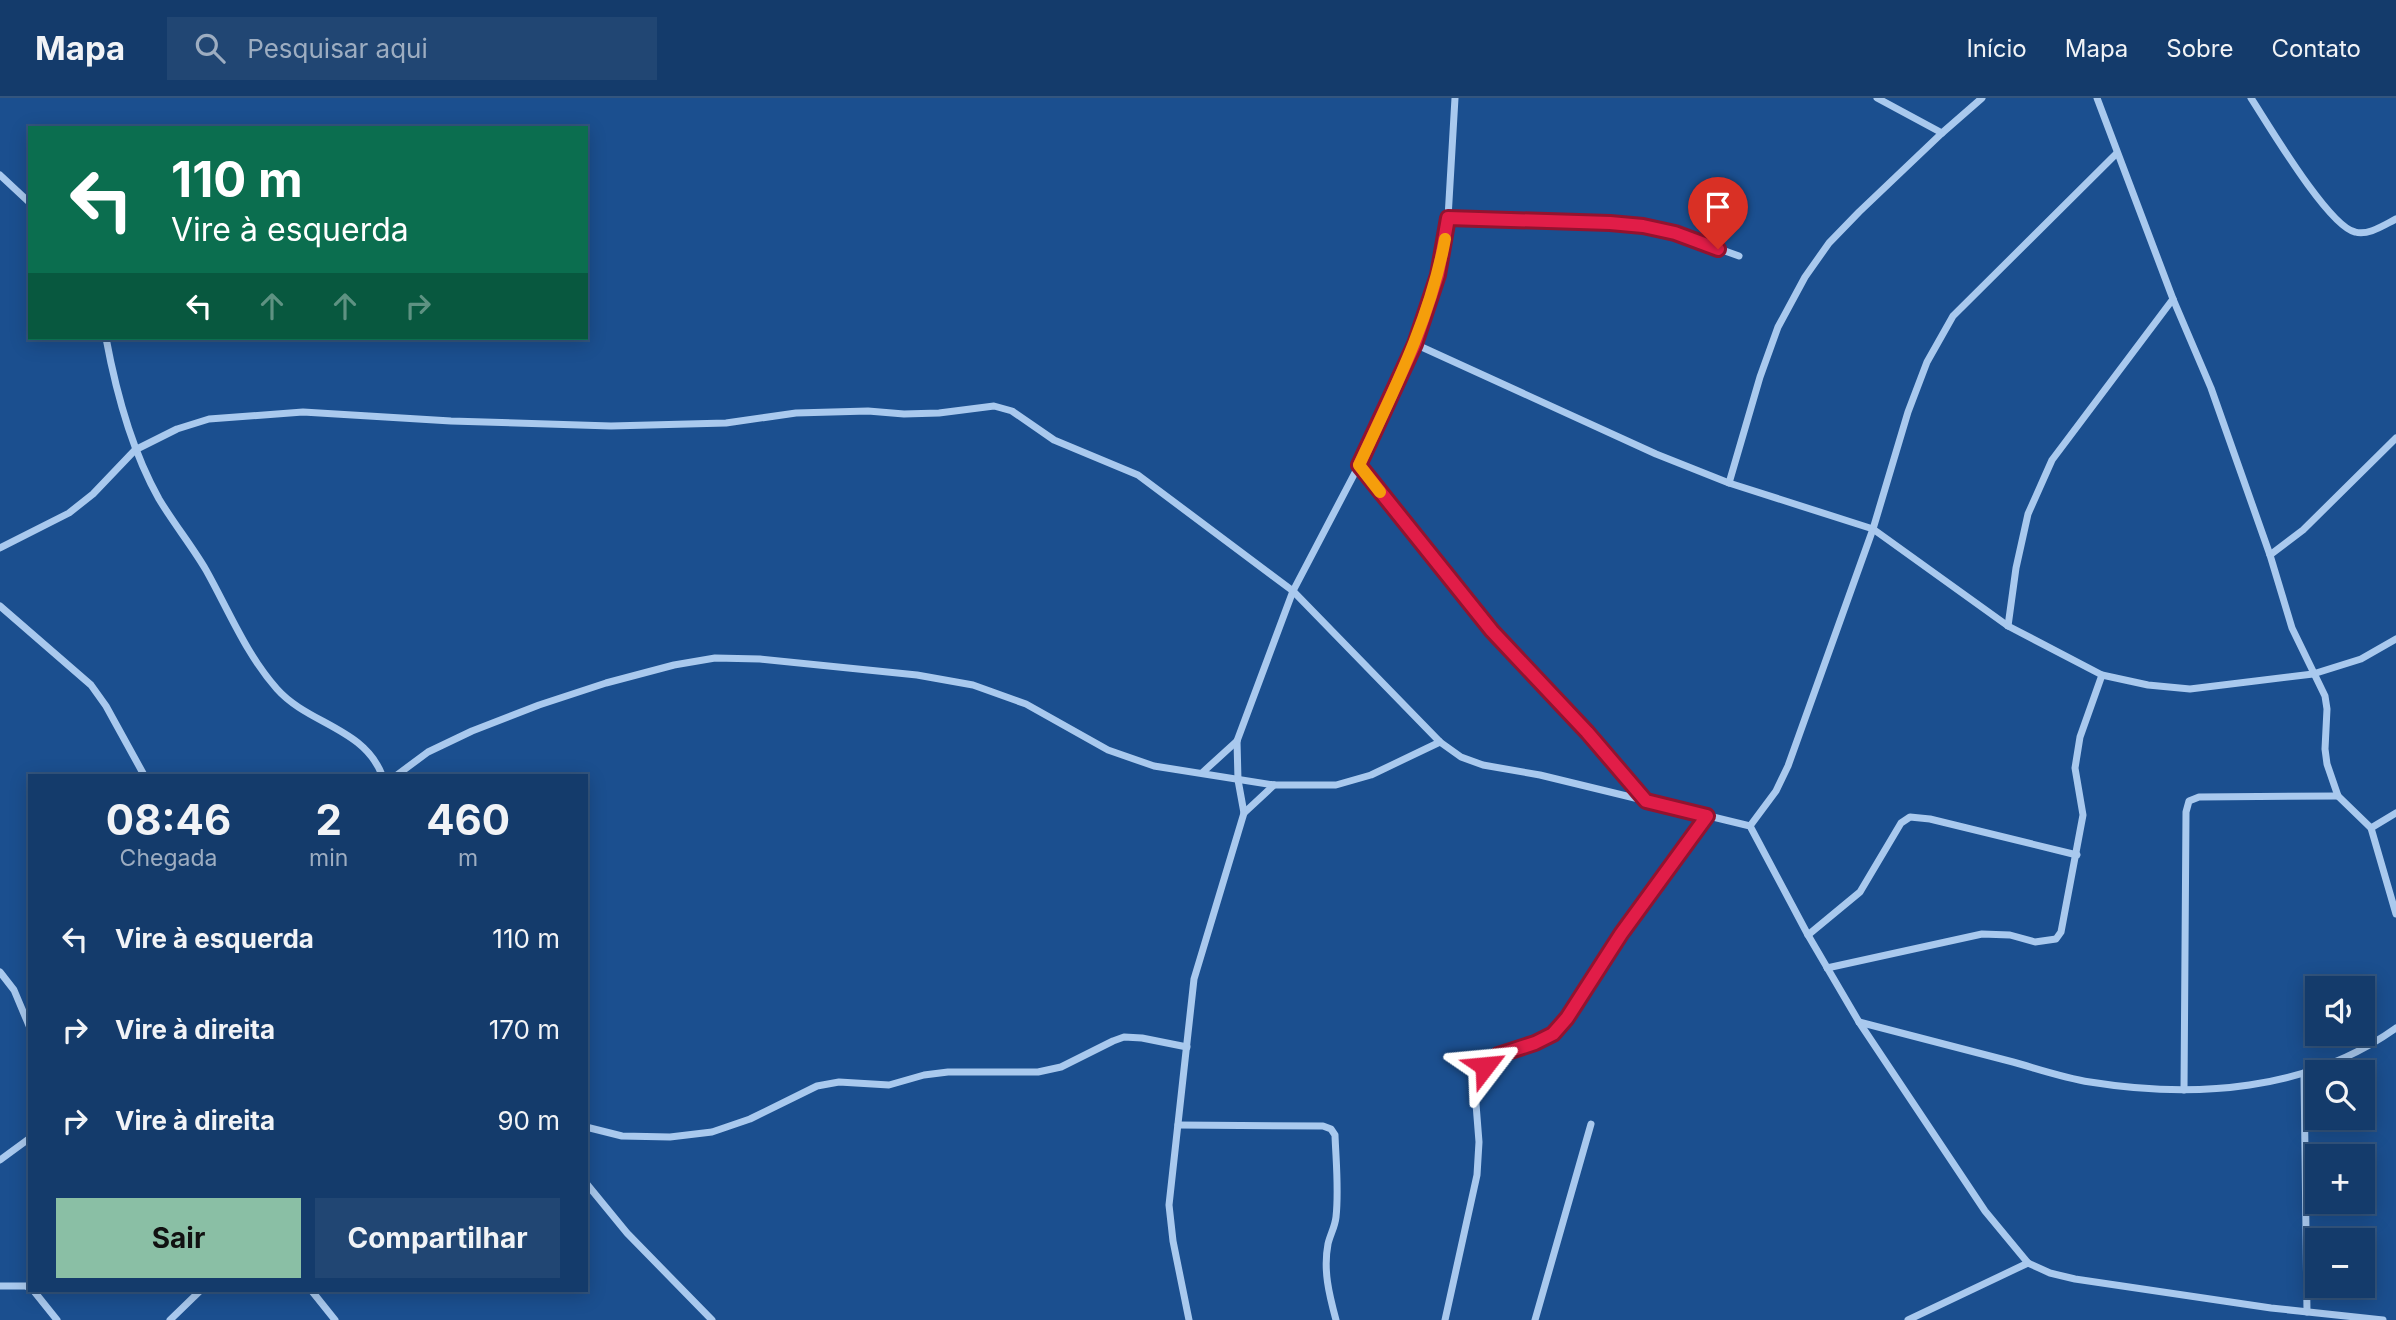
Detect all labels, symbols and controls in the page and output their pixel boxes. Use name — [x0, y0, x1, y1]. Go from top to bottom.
search box — [167, 17, 657, 80]
text: Mapa — [35, 28, 125, 68]
icon: search — [191, 29, 229, 67]
text: Pesquisar aqui — [247, 33, 428, 64]
text: Início — [1966, 34, 2027, 63]
text: Mapa — [2065, 34, 2128, 63]
text: Sobre — [2166, 34, 2233, 63]
text: Contato — [2271, 34, 2361, 63]
text: 110 m — [171, 150, 303, 209]
icon: left — [56, 154, 147, 245]
pin — [1688, 177, 1748, 249]
icon: arrive — [1699, 188, 1737, 226]
text: Vire à esquerda — [171, 210, 409, 249]
icon: left — [180, 287, 218, 325]
icon: ahead — [253, 287, 291, 325]
icon: ahead — [326, 287, 364, 325]
icon: right — [399, 287, 437, 325]
text: 08:46 — [106, 794, 231, 845]
text: 2 — [315, 794, 342, 845]
text: 460 — [426, 794, 510, 845]
text: Chegada — [120, 844, 217, 872]
text: min — [309, 844, 348, 872]
text: m — [458, 844, 478, 872]
icon: left — [56, 920, 94, 958]
text: Vire à esquerda — [115, 923, 314, 954]
text: 110 m — [492, 923, 560, 954]
map controls — [2305, 976, 2375, 1298]
button: sound — [2305, 976, 2375, 1046]
icon: right — [56, 1011, 94, 1049]
text: Vire à direita — [115, 1014, 275, 1045]
text: 170 m — [489, 1014, 560, 1045]
position arrow — [1448, 1029, 1522, 1103]
button: search — [2305, 1060, 2375, 1130]
icon: right — [56, 1102, 94, 1140]
text: Vire à direita — [115, 1105, 275, 1136]
text: 90 m — [497, 1105, 560, 1136]
button: + — [2305, 1144, 2375, 1214]
button: Sair — [56, 1198, 301, 1278]
button: Compartilhar — [315, 1198, 560, 1278]
button: − — [2305, 1228, 2375, 1298]

